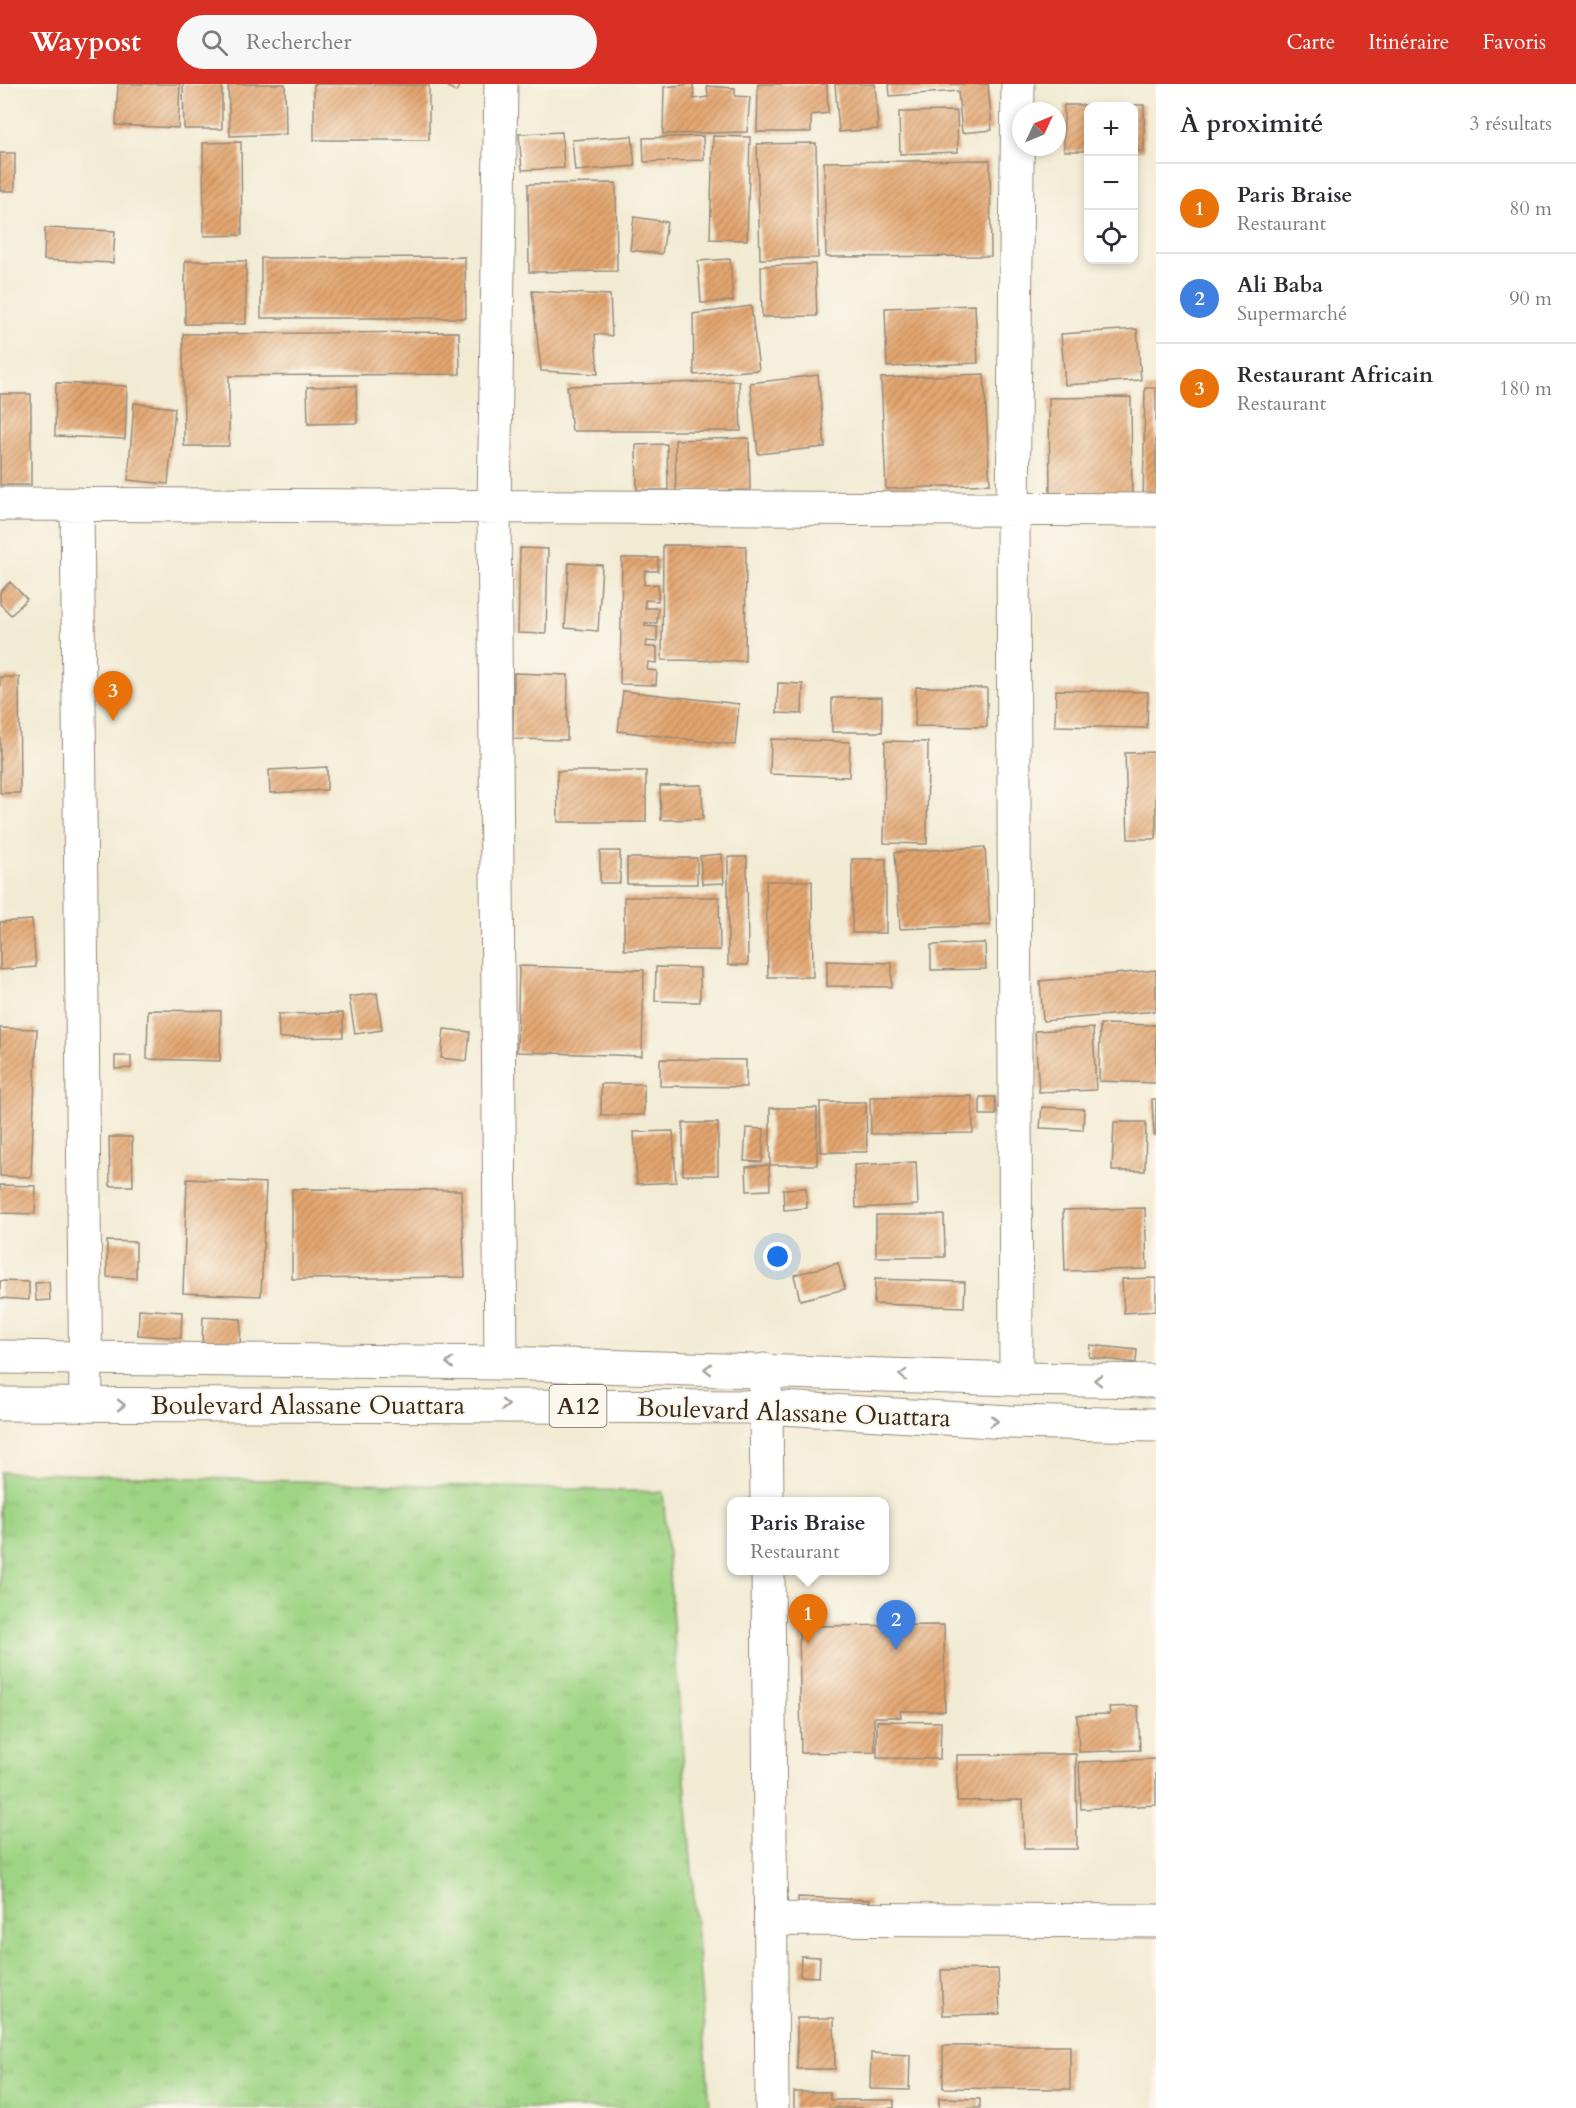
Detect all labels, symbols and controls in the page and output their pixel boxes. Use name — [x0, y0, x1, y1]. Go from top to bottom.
search box — [177, 15, 597, 69]
text: Waypost — [30, 23, 141, 61]
icon: search — [198, 26, 231, 59]
text: Rechercher — [246, 27, 352, 57]
text: Carte — [1286, 28, 1335, 57]
text: Itinéraire — [1368, 28, 1449, 57]
text: Favoris — [1482, 28, 1546, 57]
north arrow — [1012, 102, 1066, 156]
map controls — [1084, 102, 1138, 264]
button: + — [1084, 102, 1138, 156]
text: À proximité — [1180, 106, 1323, 141]
text: 3 résultats — [1469, 110, 1552, 137]
button: − — [1084, 156, 1138, 210]
text: Paris Braise — [1237, 180, 1352, 210]
text: 1 — [1194, 195, 1205, 222]
text: 80 m — [1509, 195, 1552, 222]
button: locate — [1084, 210, 1138, 264]
text: Restaurant — [1237, 210, 1326, 237]
text: Ali Baba — [1237, 270, 1323, 300]
text: 2 — [1194, 285, 1205, 312]
text: 90 m — [1509, 285, 1552, 312]
text: Supermarché — [1237, 300, 1347, 327]
text: Restaurant Africain — [1237, 360, 1433, 390]
text: 3 — [1194, 375, 1205, 402]
text: 180 m — [1499, 375, 1552, 402]
text: Restaurant — [1237, 390, 1326, 417]
pin: 3 — [94, 672, 132, 721]
your location — [763, 1242, 792, 1271]
one-way arrow — [445, 1357, 454, 1369]
one-way arrow — [703, 1362, 712, 1375]
one-way arrow — [898, 1368, 907, 1381]
one-way arrow — [1093, 1374, 1102, 1386]
road number: A12 — [550, 1385, 606, 1427]
street label: Boulevard Alassane Ouattara — [151, 1388, 465, 1423]
street label: Boulevard Alassane Ouattara — [636, 1390, 952, 1435]
one-way arrow — [117, 1399, 126, 1411]
one-way arrow — [501, 1399, 510, 1411]
one-way arrow — [990, 1414, 999, 1427]
popup — [727, 1497, 889, 1575]
text: Paris Braise — [750, 1508, 866, 1538]
text: Restaurant — [750, 1538, 839, 1565]
pin: 1 — [788, 1594, 828, 1644]
pin: 2 — [876, 1600, 916, 1650]

